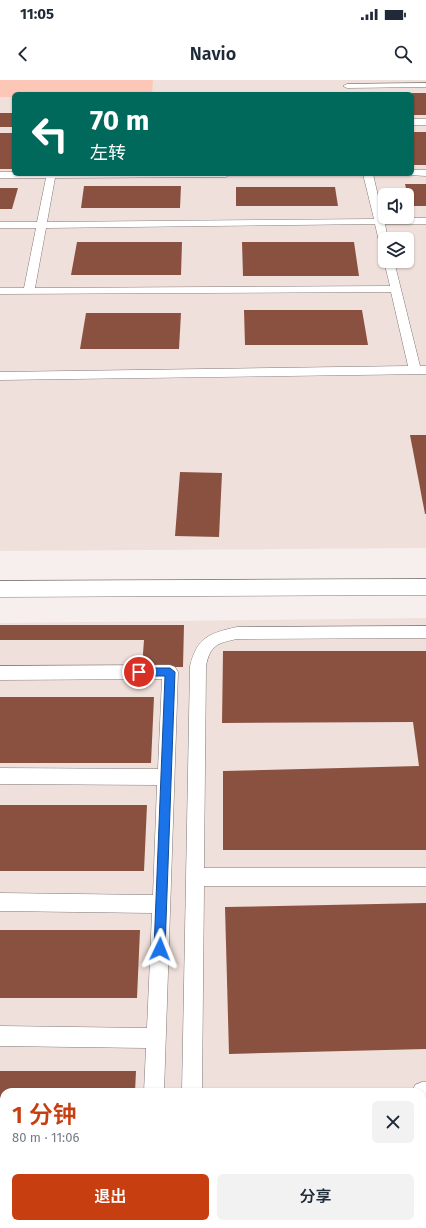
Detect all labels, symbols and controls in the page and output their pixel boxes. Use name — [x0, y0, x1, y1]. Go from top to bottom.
text: 11:05 — [20, 5, 54, 23]
icon: back — [12, 43, 34, 65]
text: Navio — [190, 43, 236, 65]
icon: search — [392, 43, 414, 65]
text: 70 m — [90, 104, 149, 137]
icon: left — [24, 108, 76, 160]
text: 左转 — [90, 142, 126, 164]
map controls — [378, 188, 414, 268]
button: sound — [378, 188, 414, 224]
button: layers — [378, 232, 414, 268]
pin — [122, 655, 156, 689]
icon: arrive — [128, 661, 150, 683]
position arrow — [139, 928, 181, 970]
text: 1 分钟 — [12, 1101, 77, 1129]
button: close — [372, 1101, 414, 1143]
text: 80 m · 11:06 — [12, 1130, 79, 1145]
button: 退出 — [12, 1174, 209, 1220]
button: 分享 — [217, 1174, 414, 1220]

